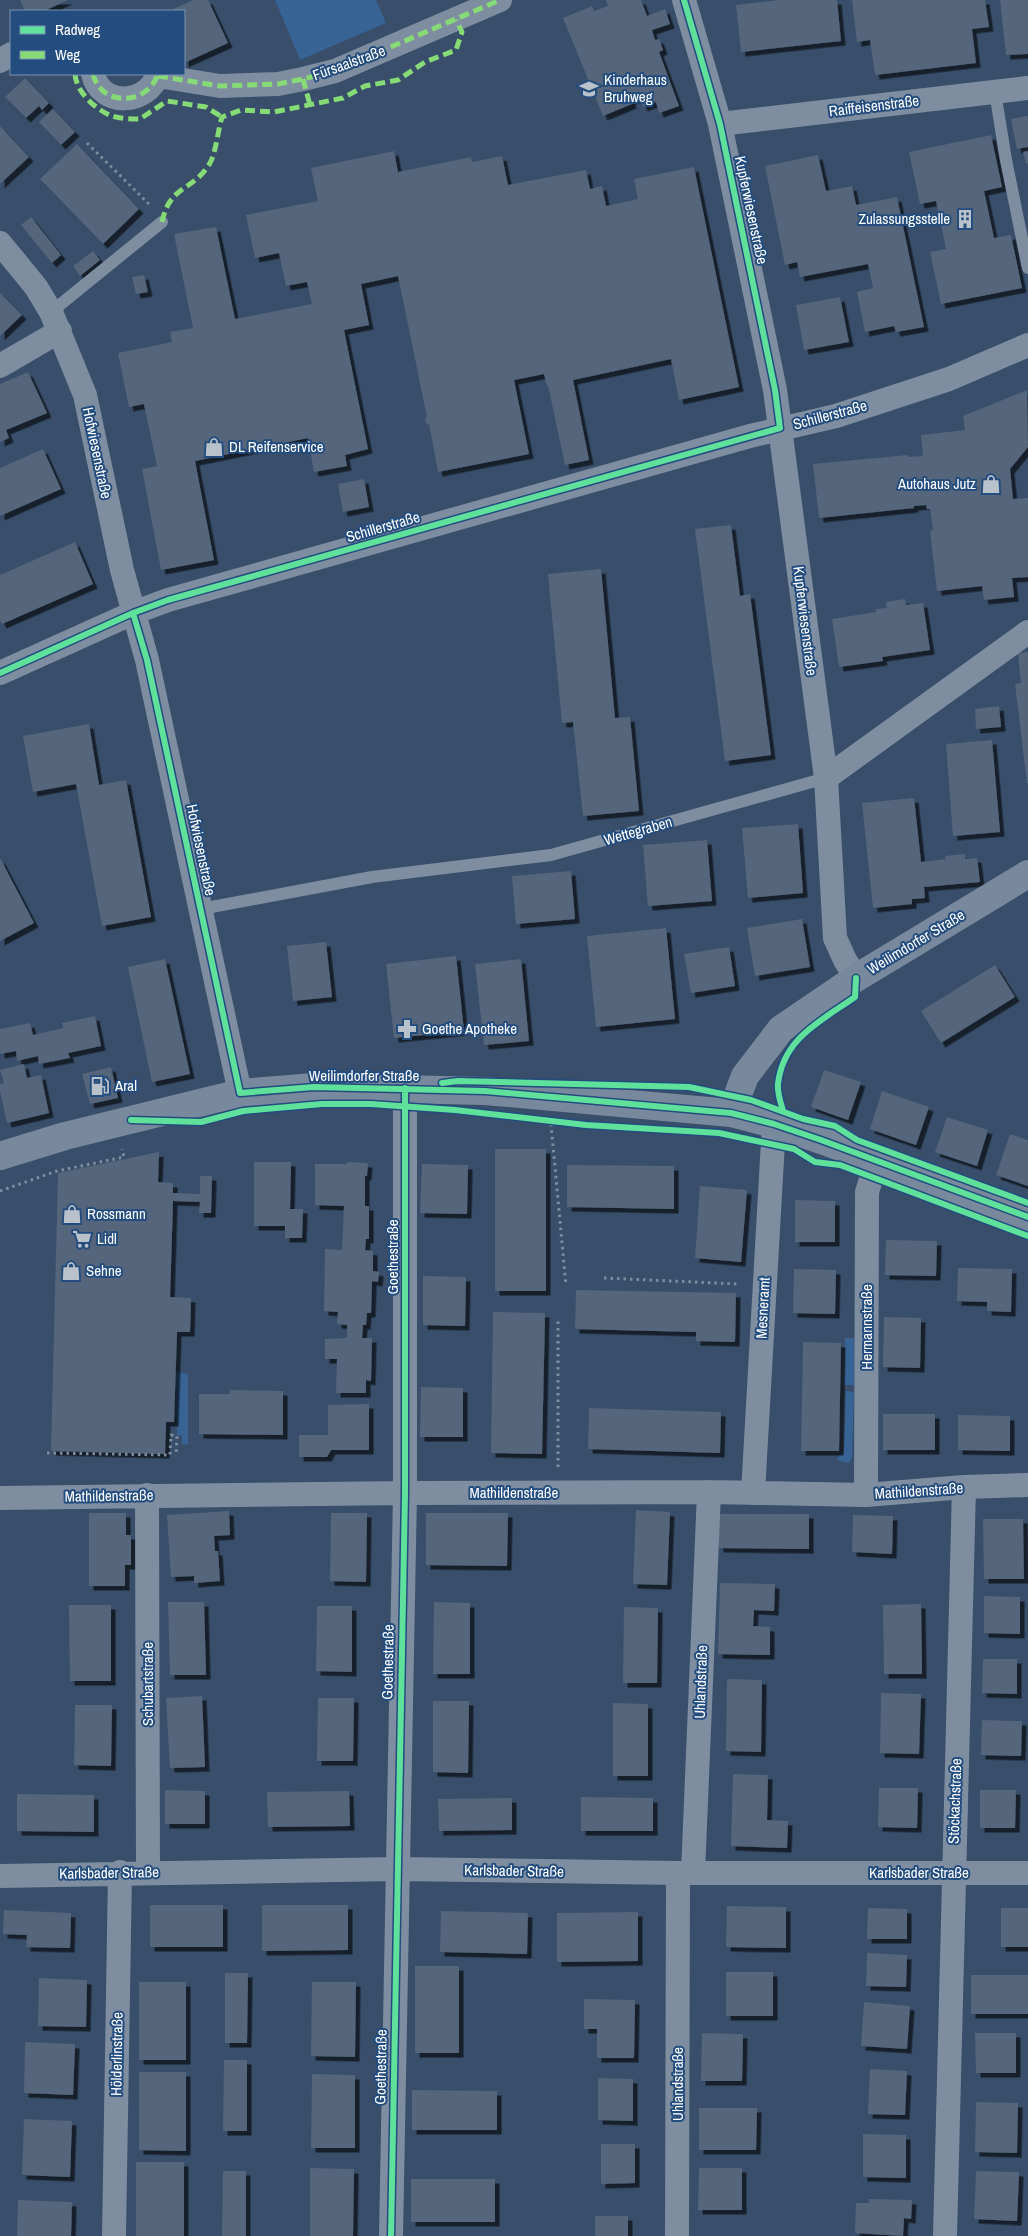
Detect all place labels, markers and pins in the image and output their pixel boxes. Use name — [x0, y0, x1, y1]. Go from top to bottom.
place label: Kinderhaus Bruhweg — [604, 69, 667, 107]
school or university icon: Kinderhaus Bruhweg — [578, 78, 600, 100]
place label: Zulassungsstelle — [858, 208, 950, 229]
building icon: Zulassungsstelle — [954, 208, 976, 230]
shop icon: DL Reifenservice — [203, 436, 225, 458]
place label: DL Reifenservice — [229, 436, 324, 457]
place label: Autohaus Jutz — [897, 473, 976, 494]
shop icon: Autohaus Jutz — [980, 473, 1002, 495]
pharmacy icon: Goethe Apotheke — [396, 1018, 418, 1040]
place label: Goethe Apotheke — [422, 1018, 517, 1039]
fuel station icon: Aral — [89, 1075, 111, 1097]
place label: Aral — [114, 1075, 137, 1096]
shop icon: Rossmann — [61, 1203, 83, 1225]
place label: Rossmann — [87, 1203, 146, 1224]
supermarket icon: Lidl — [71, 1228, 93, 1250]
place label: Lidl — [97, 1228, 117, 1249]
shop icon: Sehne — [60, 1260, 82, 1282]
place label: Sehne — [86, 1260, 122, 1281]

